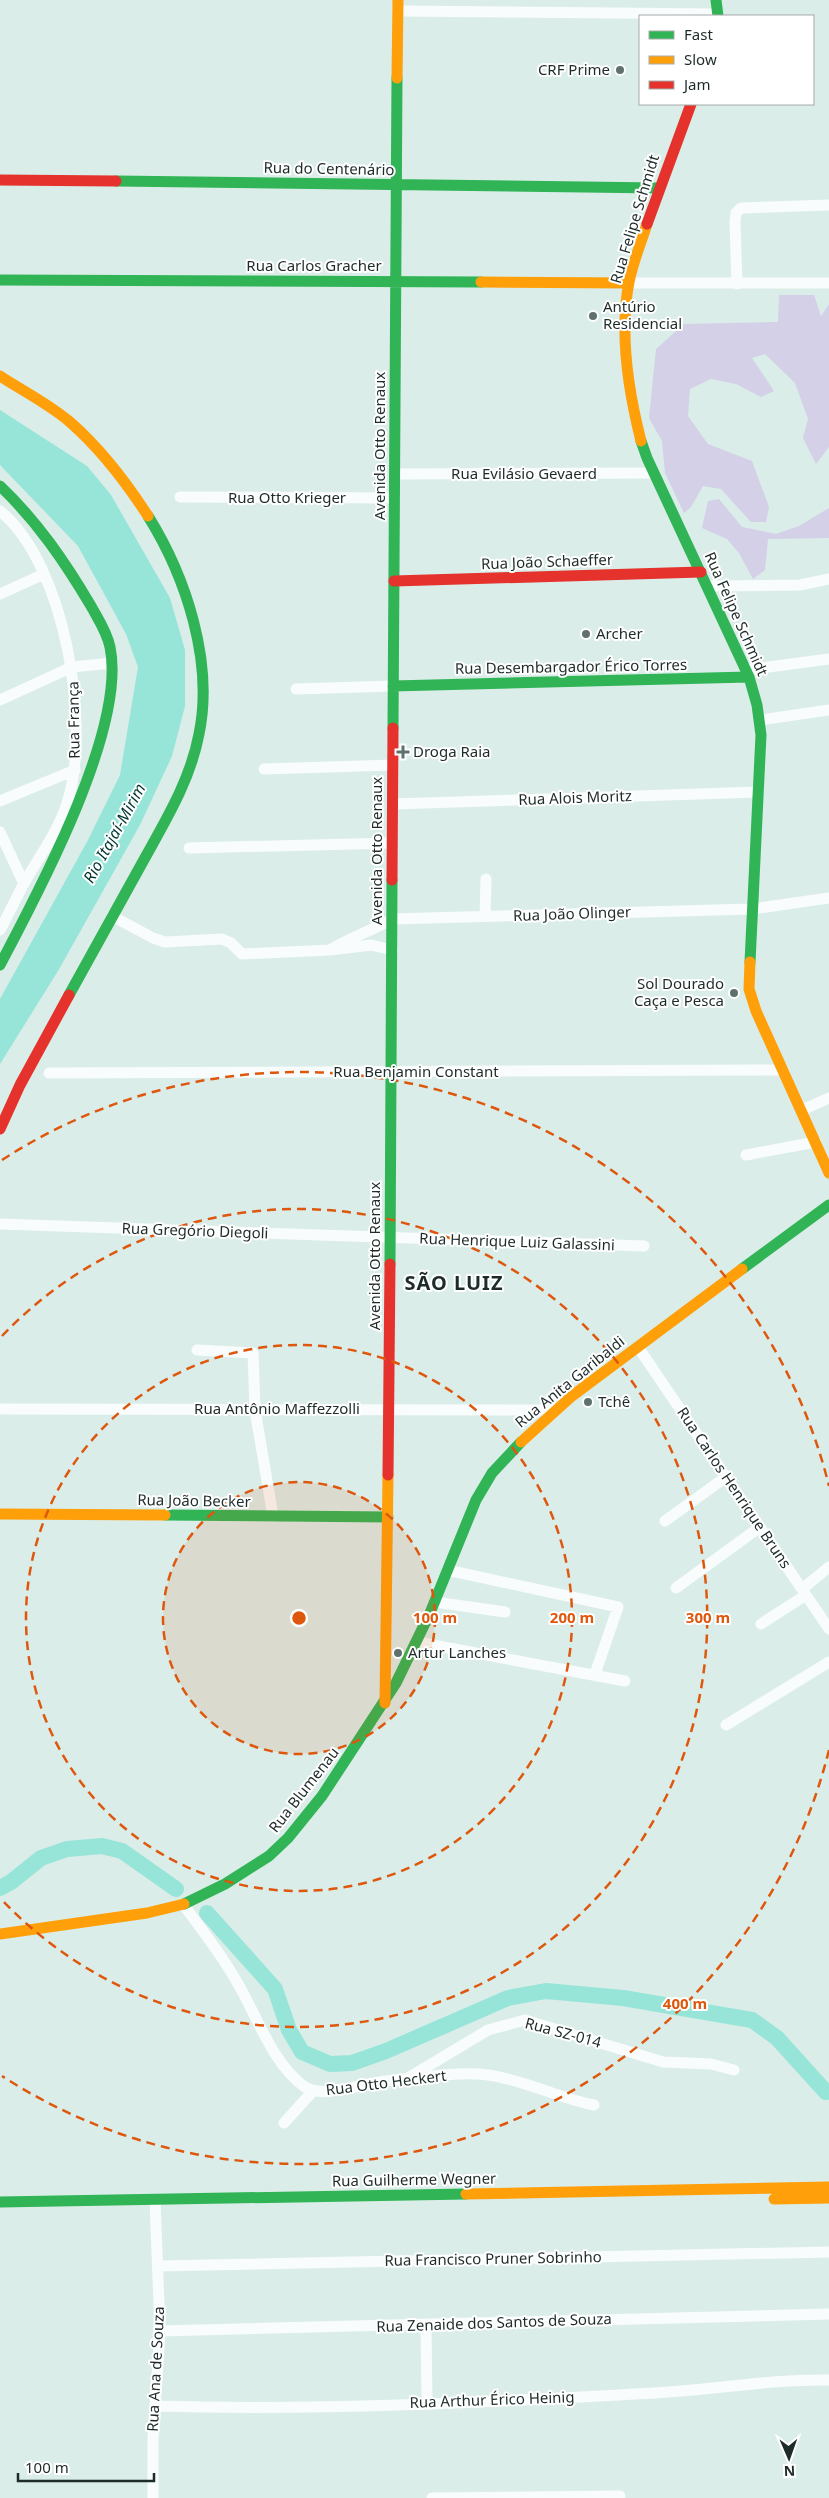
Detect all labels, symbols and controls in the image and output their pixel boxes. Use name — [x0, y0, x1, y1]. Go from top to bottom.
legend — [639, 15, 814, 105]
text: Fast — [684, 24, 713, 44]
text: Slow — [684, 49, 717, 69]
place label: CRF Prime — [538, 59, 610, 79]
marker: CRF Prime — [614, 64, 626, 76]
text: Jam — [682, 74, 711, 94]
street label: Rua Felipe Schmidt — [605, 151, 663, 286]
street label: Rua do Centenário — [263, 157, 395, 179]
street label: Rua Carlos Gracher — [246, 255, 382, 275]
place label: Antúrio Residencial — [603, 296, 682, 333]
marker: Antúrio Residencial — [587, 310, 599, 322]
street label: Avenida Otto Renaux — [369, 372, 389, 520]
street label: Rua Evilásio Gevaerd — [451, 463, 597, 483]
street label: Rua Otto Krieger — [228, 487, 346, 507]
street label: Rua Felipe Schmidt — [701, 548, 773, 679]
street label: Rua João Schaeffer — [481, 549, 613, 573]
place label: Archer — [596, 623, 643, 643]
marker: Archer — [580, 628, 592, 640]
street label: Rua Desembargador Érico Torres — [455, 654, 687, 678]
street label: Rua França — [62, 681, 84, 759]
place label: Droga Raia — [413, 741, 491, 761]
marker: Droga Raia — [397, 746, 409, 758]
street label: Avenida Otto Renaux — [366, 777, 386, 925]
water label: Rio Itajaí-Mirim — [78, 779, 150, 887]
street label: Rua Alois Moritz — [518, 785, 632, 809]
street label: Rua João Olinger — [513, 901, 631, 925]
place label: Sol Dourado Caça e Pesca — [634, 973, 724, 1010]
marker: Sol Dourado Caça e Pesca — [728, 987, 740, 999]
street label: Rua Benjamin Constant — [333, 1061, 499, 1081]
street label: Avenida Otto Renaux — [364, 1182, 384, 1330]
street label: Rua Gregório Diegoli — [121, 1217, 269, 1243]
street label: Rua Henrique Luiz Galassini — [419, 1228, 615, 1254]
district label: SÃO LUIZ — [405, 1269, 503, 1296]
street label: Rua Anita Garibaldi — [510, 1331, 628, 1432]
place label: Tchê — [598, 1391, 630, 1411]
marker: Tchê — [582, 1396, 594, 1408]
street label: Rua Antônio Maffezzolli — [194, 1398, 360, 1418]
street label: Rua Carlos Henrique Bruns — [673, 1403, 796, 1572]
street label: Rua João Becker — [137, 1489, 251, 1511]
text: 100 m — [413, 1607, 457, 1627]
text: 200 m — [550, 1607, 594, 1627]
text: 300 m — [686, 1607, 730, 1627]
centre of rings — [290, 1609, 308, 1627]
place label: Artur Lanches — [408, 1642, 506, 1662]
marker: Artur Lanches — [392, 1647, 404, 1659]
street label: Rua Blumenau — [264, 1743, 343, 1836]
text: 400 m — [663, 1993, 707, 2013]
street label: Rua SZ-014 — [523, 2012, 604, 2052]
street label: Rua Otto Heckert — [324, 2065, 448, 2099]
street label: Rua Guilherme Wegner — [332, 2168, 496, 2190]
street label: Rua Francisco Pruner Sobrinho — [384, 2246, 602, 2270]
street label: Rua Ana de Souza — [142, 2306, 168, 2432]
street label: Rua Zenaide dos Santos de Souza — [376, 2308, 612, 2336]
street label: Rua Arthur Érico Heinig — [409, 2386, 575, 2412]
north arrow — [764, 2433, 814, 2483]
scale bar — [18, 2450, 154, 2482]
text: 100 m — [25, 2457, 69, 2477]
text: N — [783, 2462, 795, 2481]

